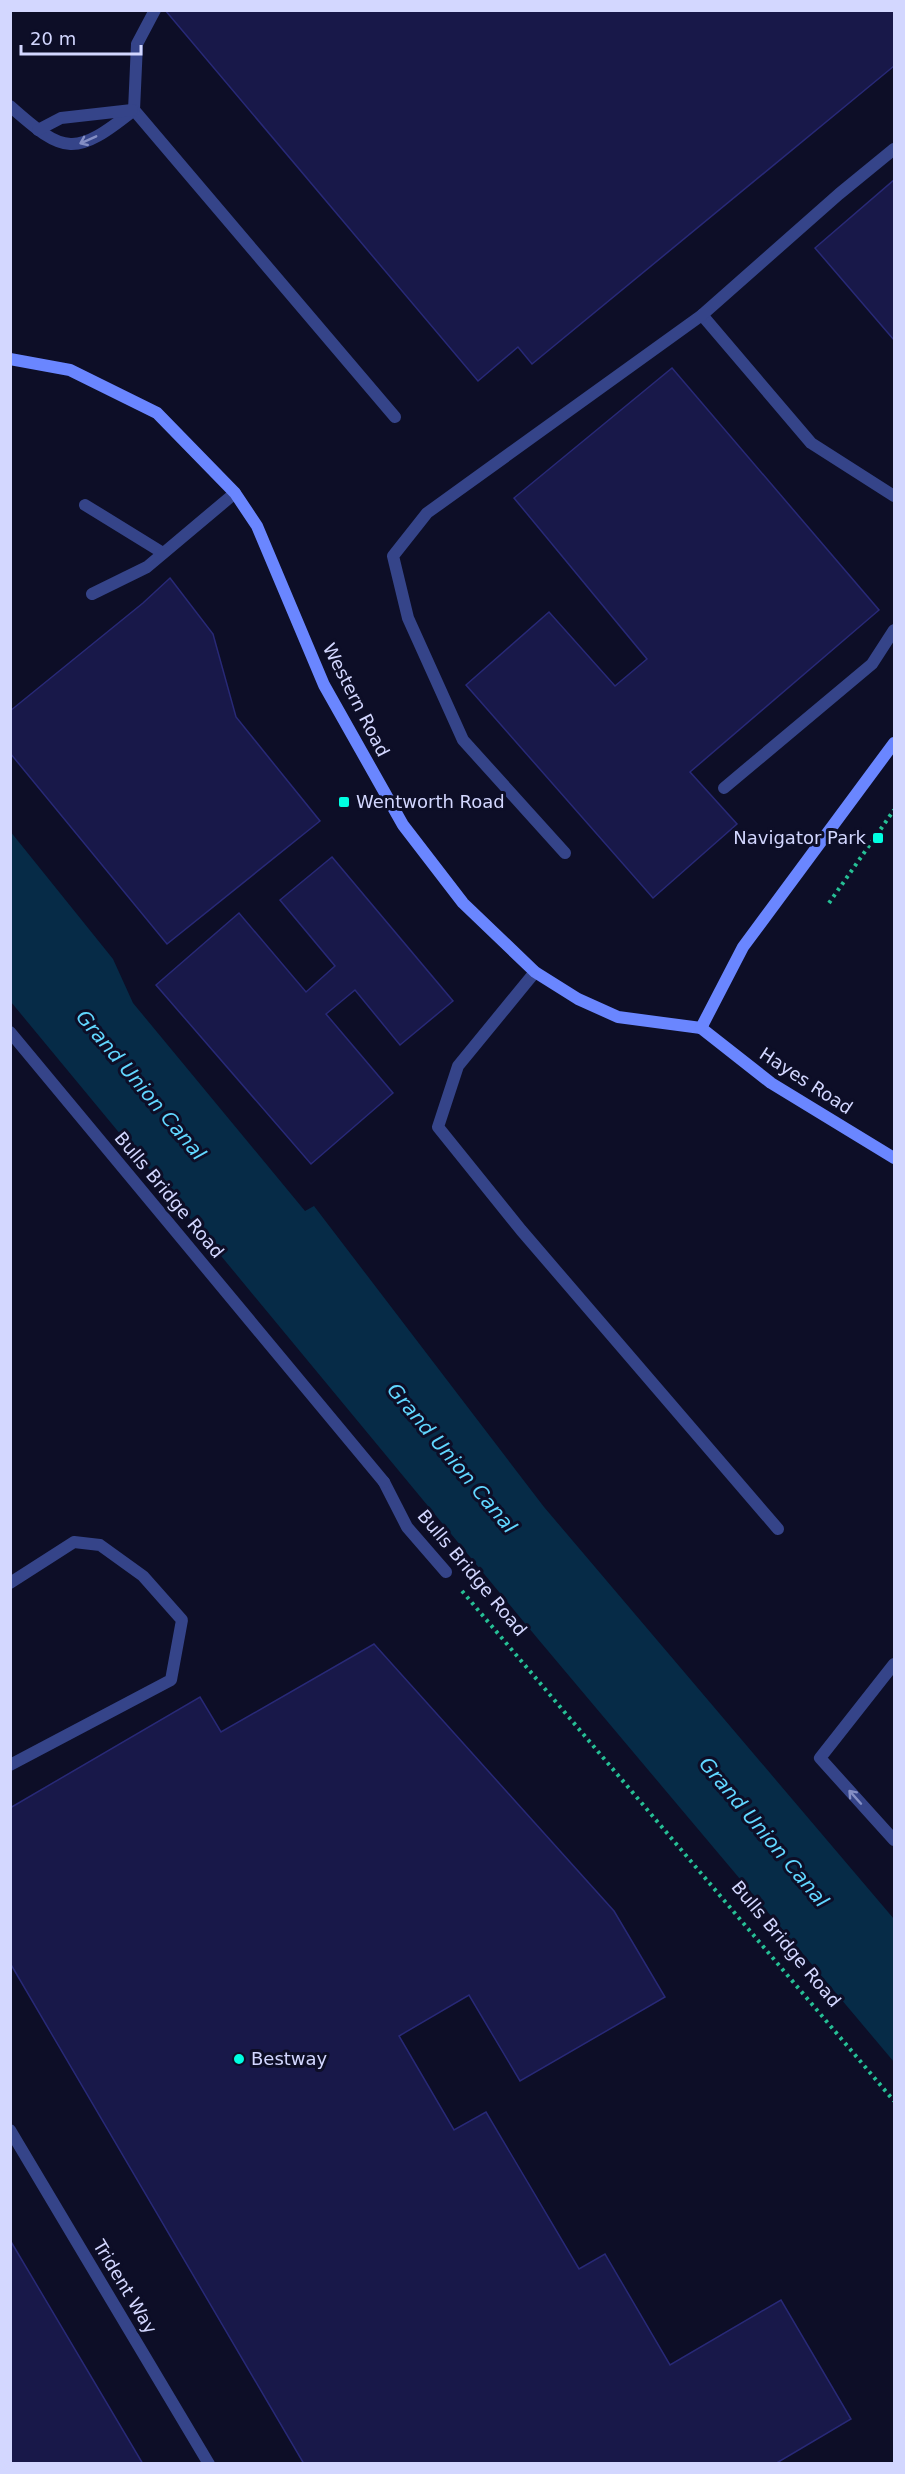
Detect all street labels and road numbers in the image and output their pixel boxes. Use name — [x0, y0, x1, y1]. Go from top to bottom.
street label: Western Road — [319, 639, 394, 760]
street label: Hayes Road — [756, 1043, 857, 1118]
street label: Bulls Bridge Road — [110, 1127, 228, 1262]
street label: Bulls Bridge Road — [413, 1505, 531, 1640]
street label: Bulls Bridge Road — [727, 1876, 845, 2011]
street label: Trident Way — [89, 2235, 162, 2338]

